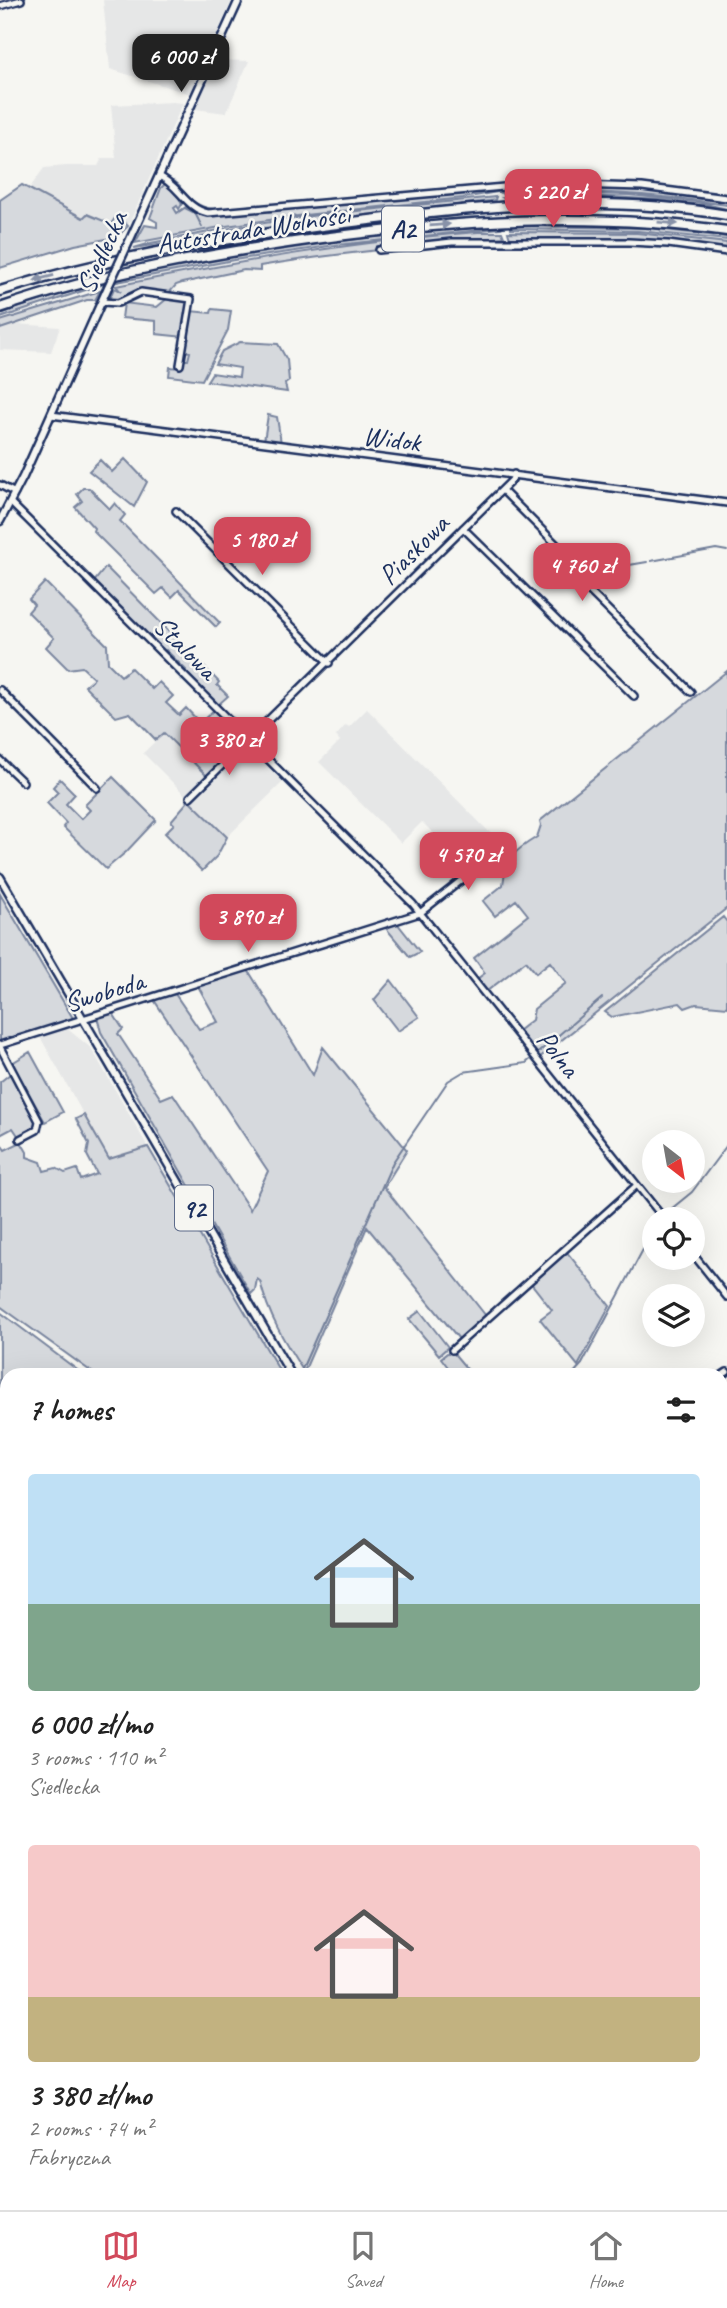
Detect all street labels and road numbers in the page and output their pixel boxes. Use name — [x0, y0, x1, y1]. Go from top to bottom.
street label: Autostrada Wolności — [154, 195, 356, 261]
street label: Siedlecka — [68, 204, 136, 299]
road number: A2 — [382, 206, 424, 252]
street label: Widok — [361, 418, 424, 460]
street label: Piaskowa — [371, 505, 457, 592]
street label: Stalowa — [146, 608, 227, 688]
street label: Swoboda — [60, 962, 151, 1020]
street label: Polna — [529, 1023, 589, 1085]
road number: 92 — [175, 1186, 213, 1231]

